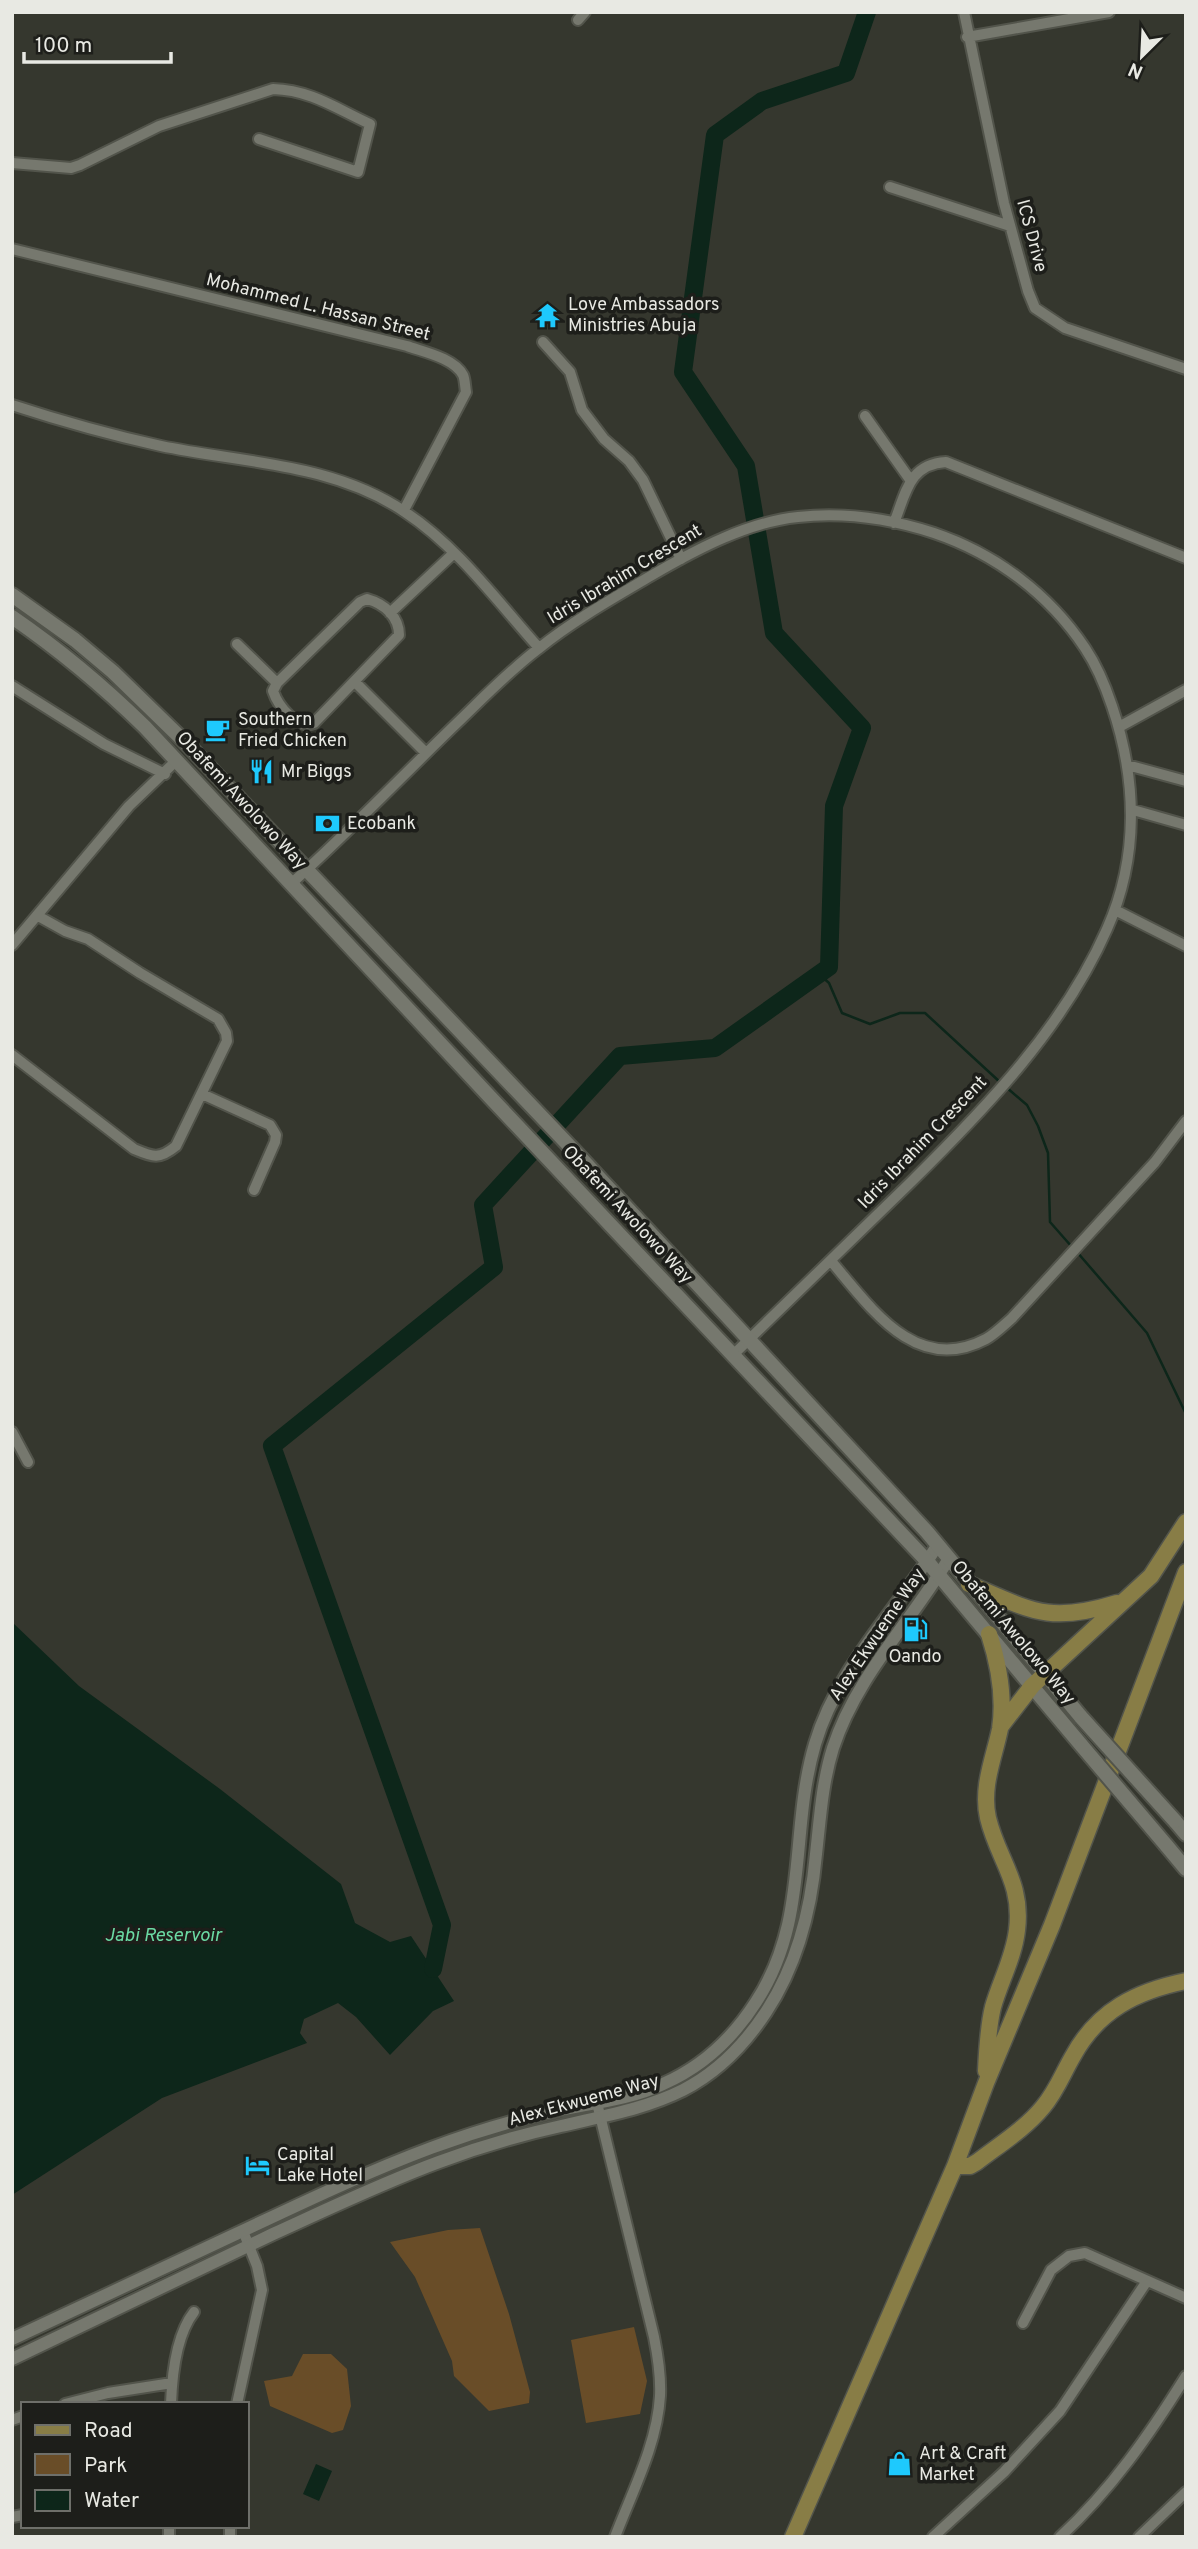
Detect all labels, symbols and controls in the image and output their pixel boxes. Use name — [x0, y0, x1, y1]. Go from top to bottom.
scale bar — [24, 21, 172, 65]
north arrow — [1107, 21, 1177, 91]
text: 100 m — [35, 33, 92, 60]
text: N — [1125, 56, 1147, 83]
street label: ICS Drive — [1010, 197, 1052, 275]
street label: Mohammed L. Hassan Street — [204, 269, 432, 347]
place label: Love Ambassadors Ministries Abuja — [568, 294, 719, 338]
temple icon: Love Ambassadors Ministries Abuja — [534, 301, 562, 329]
street label: Idris Ibrahim Crescent — [543, 520, 707, 630]
place label: Southern Fried Chicken — [238, 709, 347, 753]
cafe icon: Southern Fried Chicken — [204, 716, 232, 744]
street label: Obafemi Awolowo Way — [171, 727, 311, 875]
restaurant icon: Mr Biggs — [247, 758, 275, 786]
place label: Mr Biggs — [281, 761, 352, 784]
bank icon: Ecobank — [313, 810, 341, 838]
place label: Ecobank — [347, 813, 416, 836]
street label: Idris Ibrahim Crescent — [853, 1072, 993, 1214]
street label: Obafemi Awolowo Way — [557, 1141, 697, 1289]
street label: Obafemi Awolowo Way — [946, 1556, 1080, 1710]
street label: Alex Ekwueme Way — [825, 1564, 931, 1706]
fuel station icon: Oando — [901, 1616, 929, 1644]
place label: Oando — [888, 1646, 942, 1669]
water label: Jabi Reservoir — [104, 1924, 223, 1948]
street label: Alex Ekwueme Way — [506, 2070, 662, 2132]
place label: Capital Lake Hotel — [277, 2144, 363, 2188]
hotel icon: Capital Lake Hotel — [243, 2151, 271, 2179]
legend — [21, 2402, 248, 2528]
text: Road — [84, 2418, 133, 2445]
place label: Art & Craft Market — [919, 2443, 1007, 2487]
shop icon: Art & Craft Market — [885, 2450, 913, 2478]
text: Park — [84, 2453, 127, 2480]
text: Water — [84, 2488, 139, 2515]

